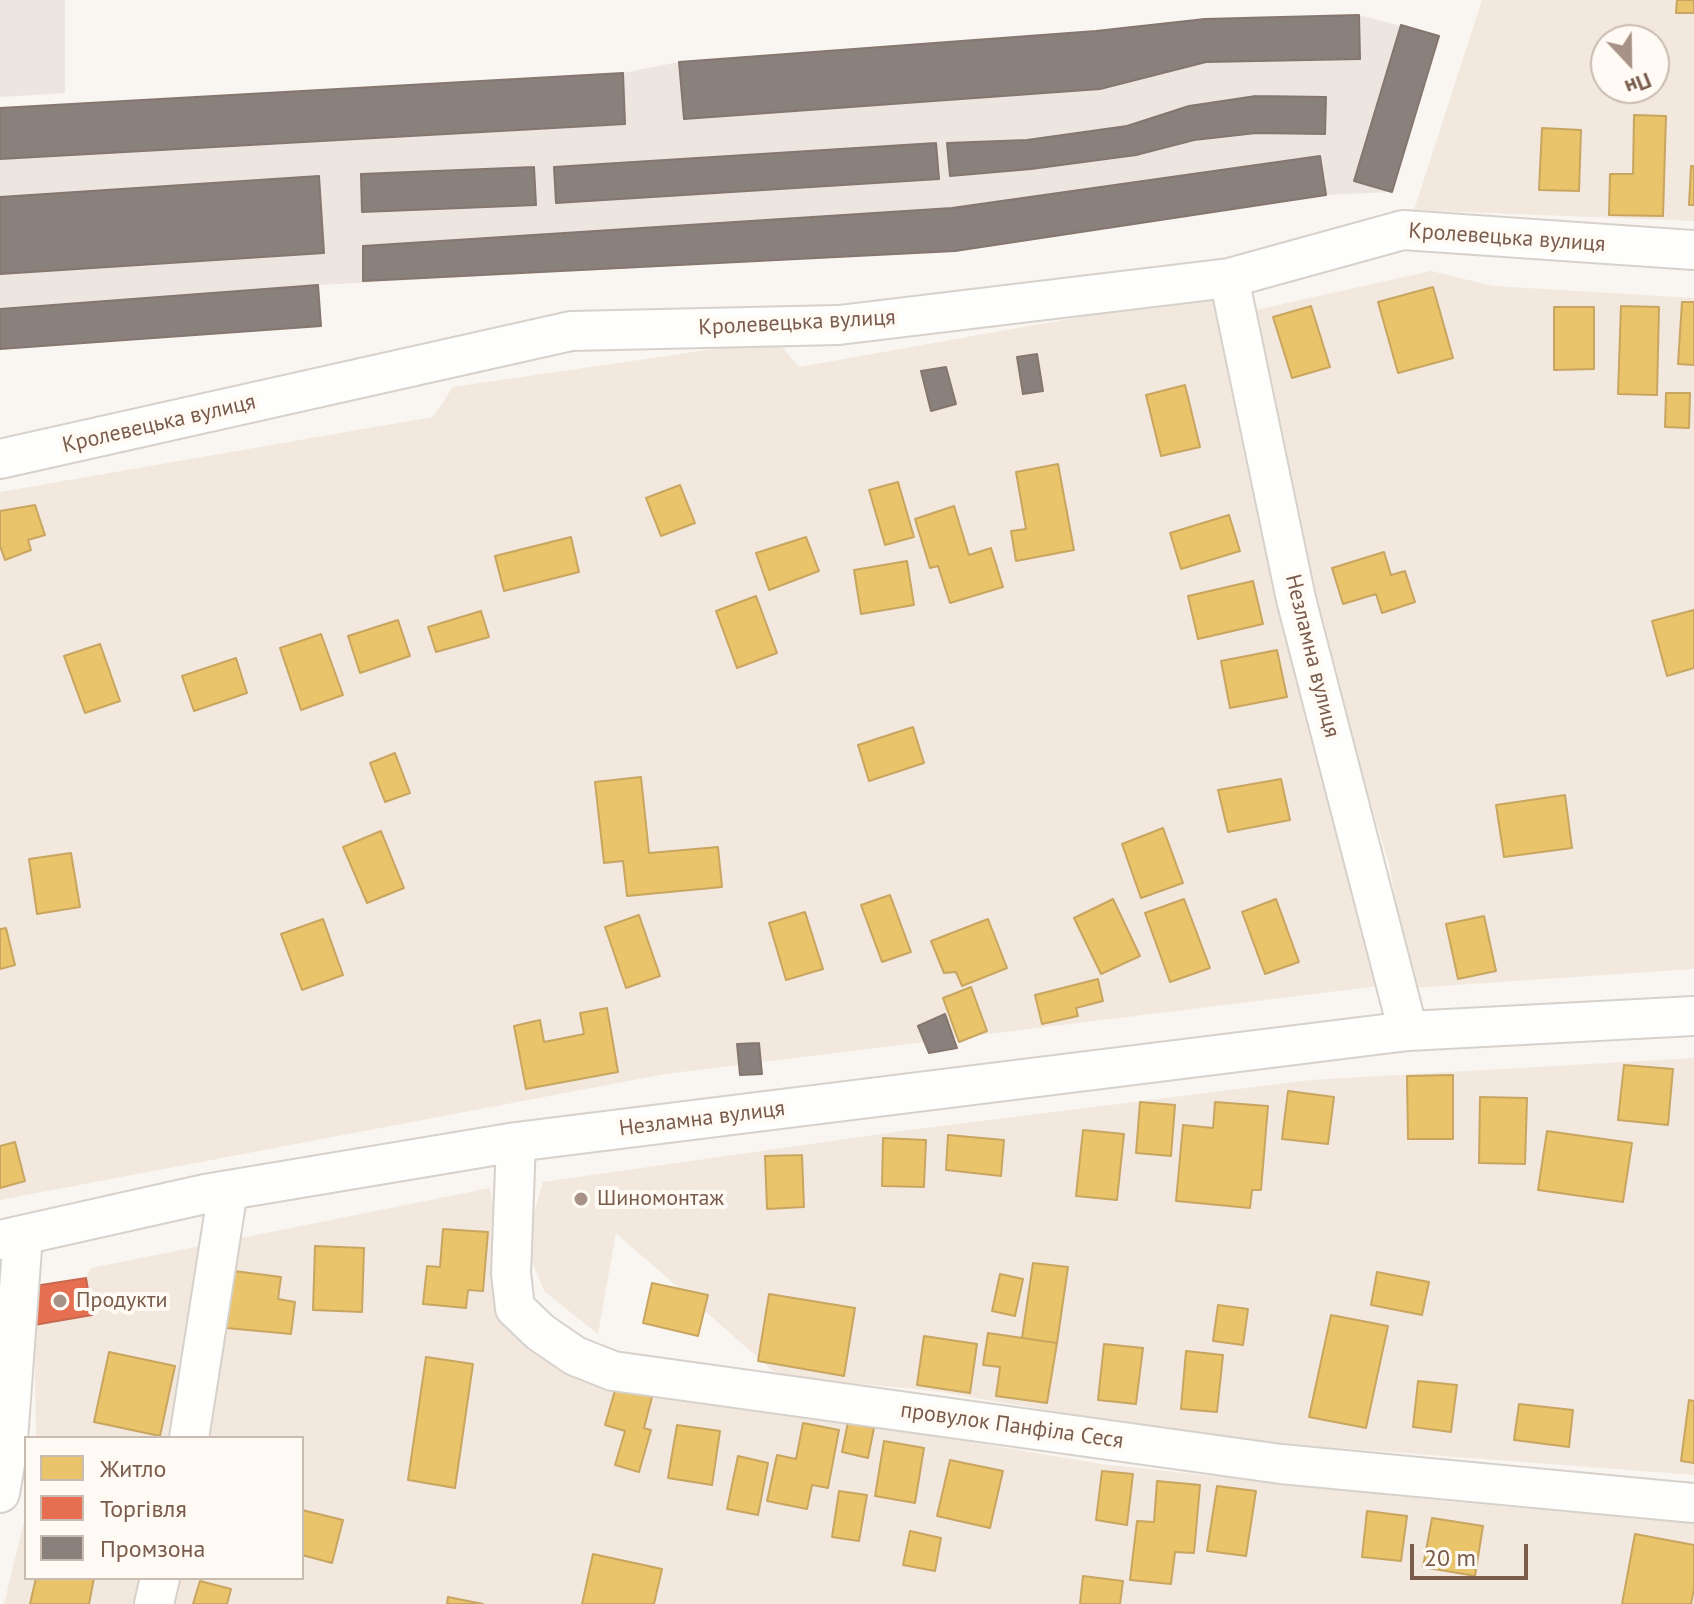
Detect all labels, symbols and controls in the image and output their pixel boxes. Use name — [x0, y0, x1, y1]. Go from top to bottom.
north arrow — [1590, 24, 1670, 104]
text: Пн — [1621, 67, 1655, 102]
street label: Кролевецька вулиця — [1408, 218, 1606, 258]
street label: Кролевецька вулиця — [698, 305, 896, 341]
street label: Кролевецька вулиця — [60, 389, 258, 459]
street label: Незламна вулиця — [1279, 572, 1345, 740]
street label: Незламна вулиця — [618, 1096, 786, 1142]
place label: Шиномонтаж — [597, 1186, 724, 1212]
marker: Шиномонтаж — [572, 1190, 590, 1208]
place label: Продукти — [76, 1288, 167, 1314]
marker: Продукти — [51, 1292, 69, 1310]
street label: провулок Панфіла Сеся — [899, 1397, 1125, 1455]
legend — [24, 1436, 304, 1580]
text: Житло — [100, 1453, 166, 1484]
text: Торгівля — [100, 1493, 187, 1524]
scale bar — [1414, 1528, 1532, 1578]
text: Промзона — [100, 1533, 205, 1564]
text: 20 m — [1424, 1542, 1476, 1573]

